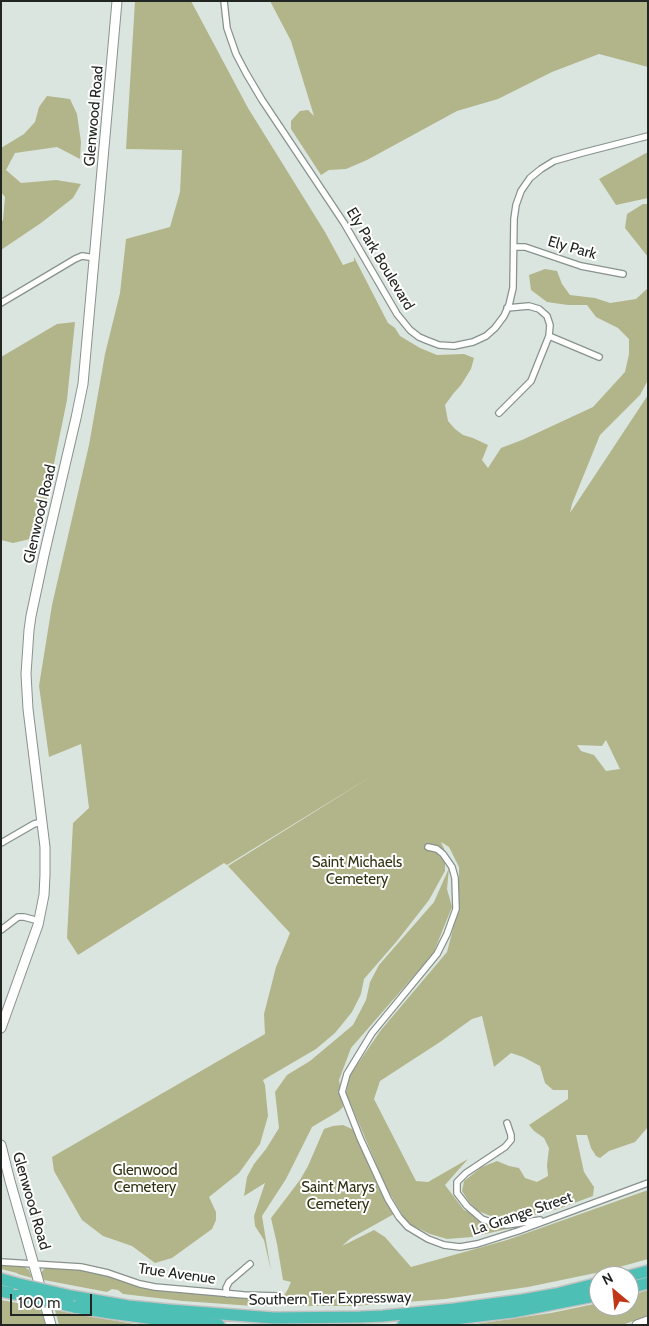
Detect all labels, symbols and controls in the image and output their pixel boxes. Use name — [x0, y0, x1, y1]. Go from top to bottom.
street label: Glenwood Road — [81, 65, 107, 167]
street label: Ely Park Boulevard — [342, 204, 418, 314]
street label: Ely Park — [546, 232, 598, 264]
street label: Glenwood Road — [20, 463, 60, 565]
park label: Saint Michaels Cemetery — [312, 854, 402, 889]
street label: Glenwood Road — [8, 1150, 54, 1252]
park label: Glenwood Cemetery — [112, 1162, 178, 1197]
park label: Saint Marys Cemetery — [301, 1179, 375, 1214]
street label: La Grange Street — [469, 1188, 575, 1240]
street label: True Avenue — [137, 1260, 217, 1288]
north arrow — [589, 1266, 639, 1316]
text: N — [599, 1268, 616, 1289]
scale bar — [12, 1284, 95, 1316]
street label: Southern Tier Expressway — [248, 1289, 412, 1309]
text: 100 m — [18, 1294, 60, 1312]

